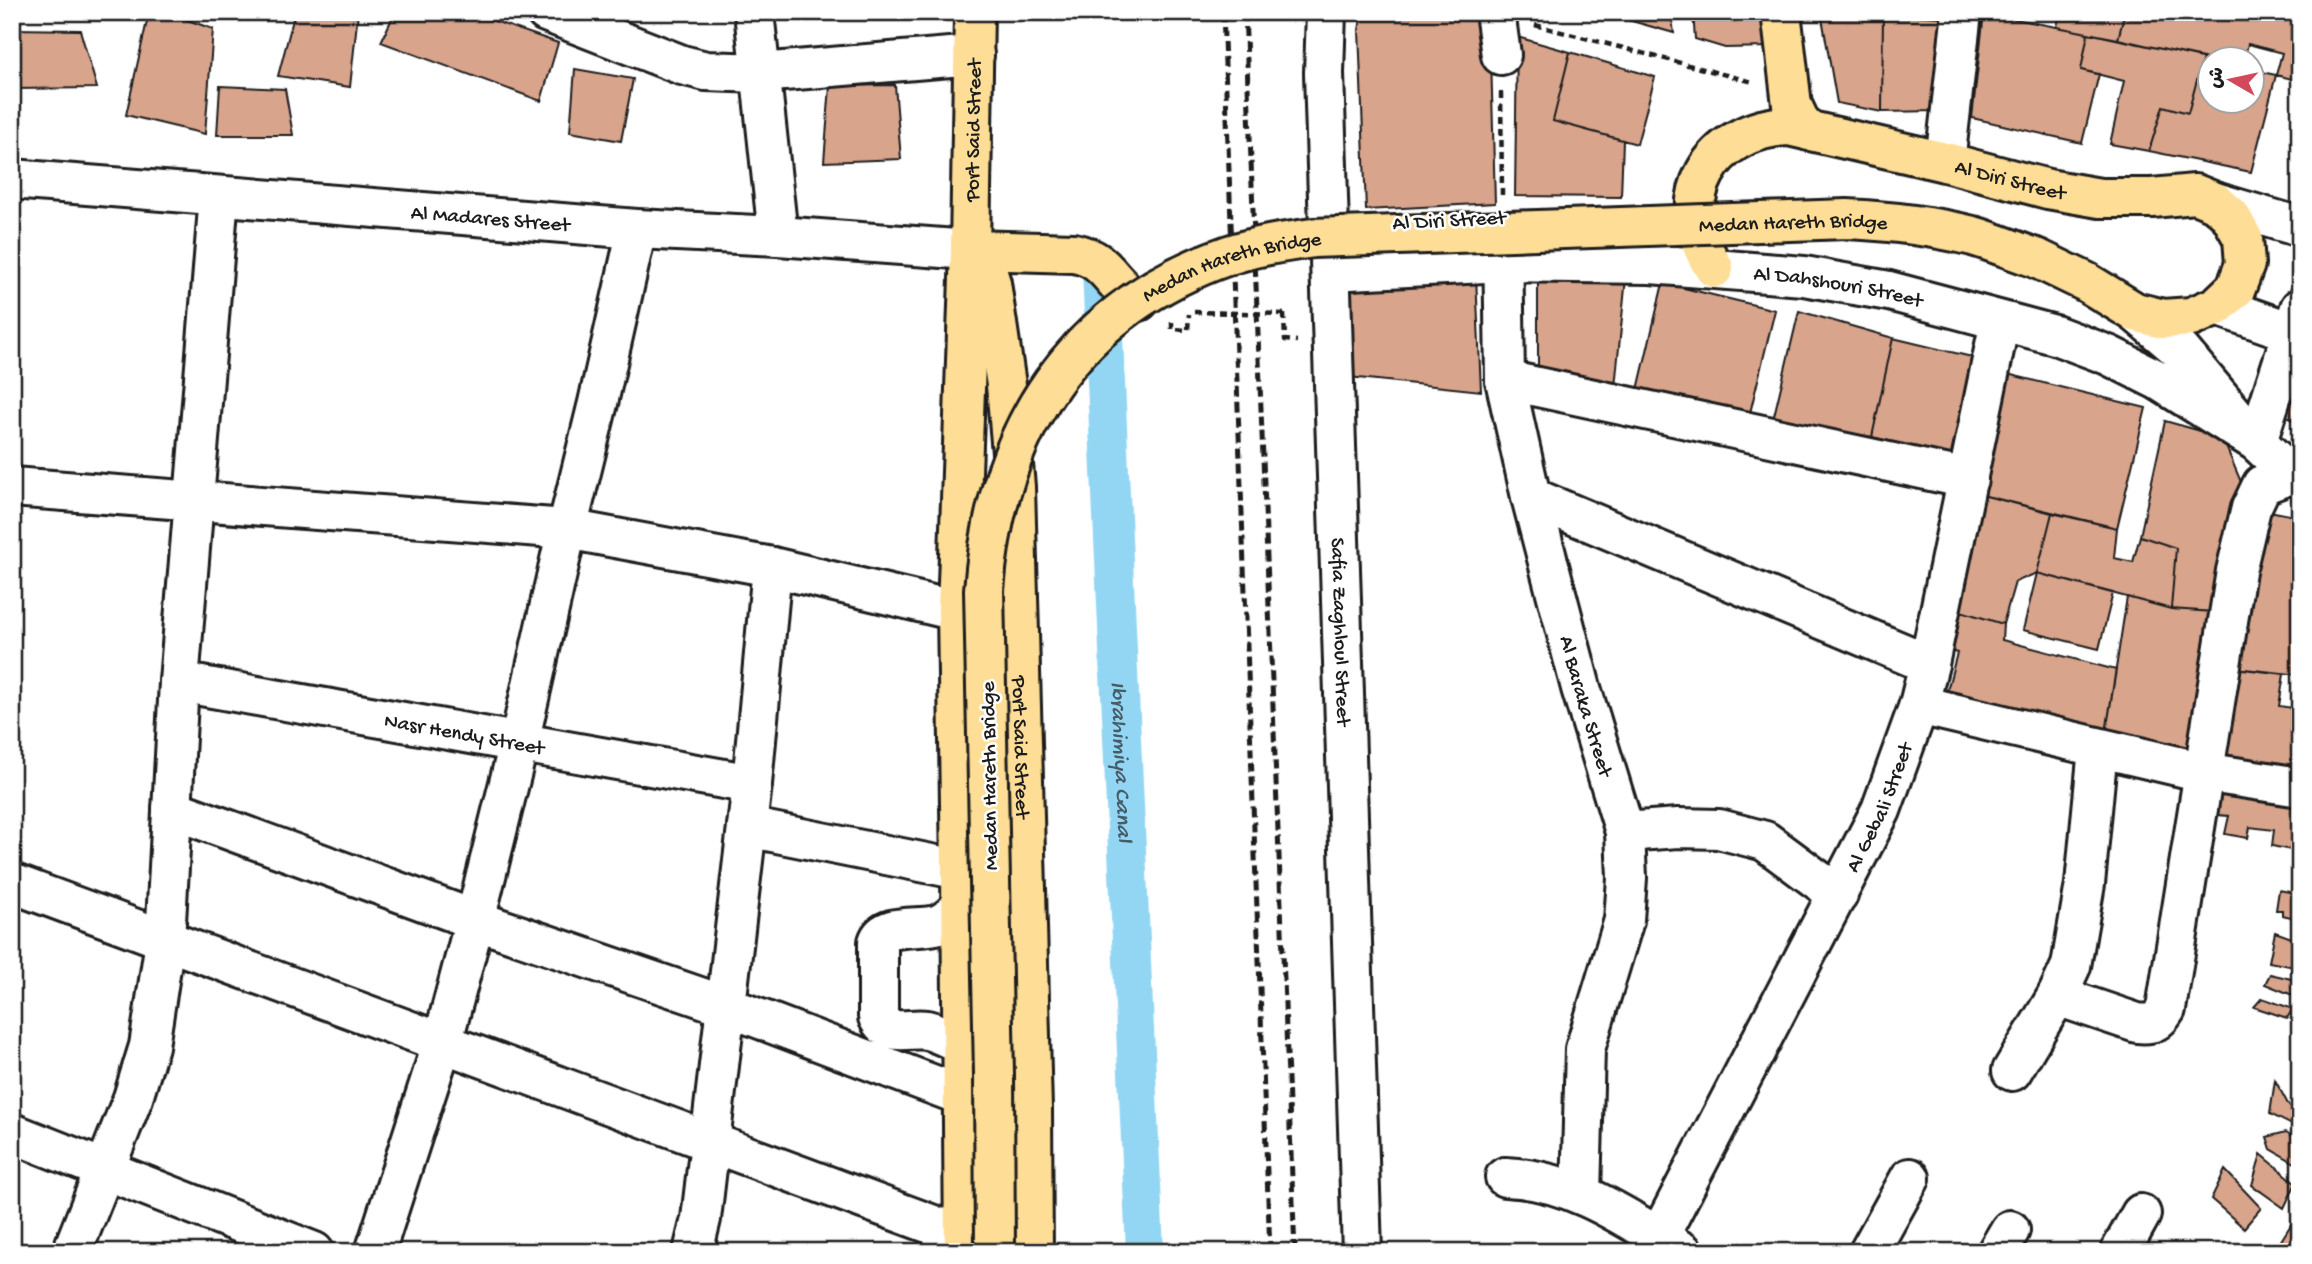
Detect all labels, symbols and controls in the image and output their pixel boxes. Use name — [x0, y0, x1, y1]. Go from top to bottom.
north arrow — [2196, 46, 2266, 116]
street label: Port Said Street — [962, 56, 989, 203]
text: ش — [2205, 66, 2231, 90]
street label: Al Diri Street — [1952, 156, 2070, 208]
street label: Al Madares Street — [410, 202, 573, 240]
street label: Al Diri Street — [1392, 207, 1509, 238]
street label: Medan Hareth Bridge — [1699, 210, 1890, 240]
street label: Medan Hareth Bridge — [1139, 229, 1323, 310]
street label: Al Dahshouri Street — [1752, 263, 1927, 316]
street label: Safia Zaghloul Street — [1323, 537, 1354, 729]
street label: Al Baraka Street — [1552, 633, 1617, 782]
street label: Port Said Street — [1004, 674, 1033, 821]
street label: Medan Hareth Bridge — [977, 680, 1006, 871]
water label: Ibrahimiya Canal — [1102, 681, 1137, 845]
street label: Nasr Hendy Street — [382, 710, 548, 763]
street label: Al Gebali Street — [1842, 738, 1921, 878]

